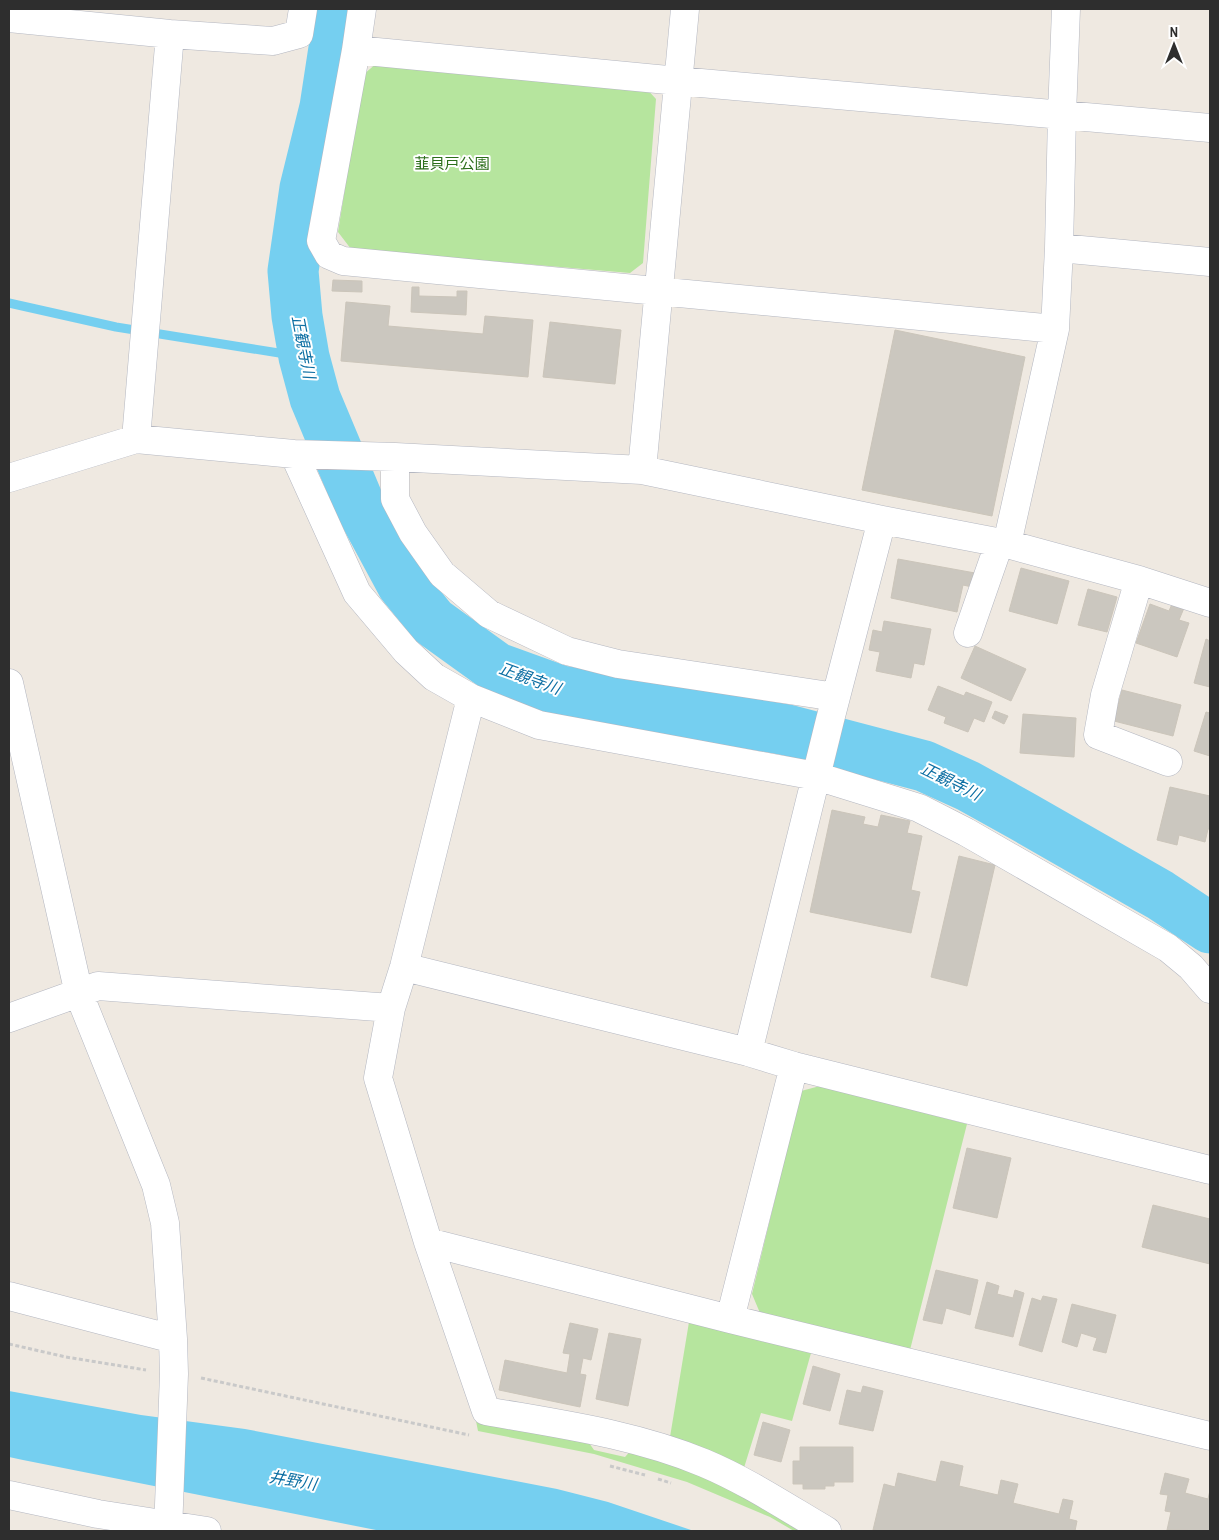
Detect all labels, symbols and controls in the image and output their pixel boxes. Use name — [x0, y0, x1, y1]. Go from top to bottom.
north arrow — [1149, 20, 1199, 70]
text: N — [1170, 23, 1178, 41]
park label: 韮貝戸公園 — [414, 153, 490, 174]
water label: 正観寺川 — [287, 313, 321, 382]
water label: 正観寺川 — [496, 657, 566, 700]
water label: 正観寺川 — [917, 757, 986, 806]
water label: 井野川 — [267, 1465, 321, 1495]

